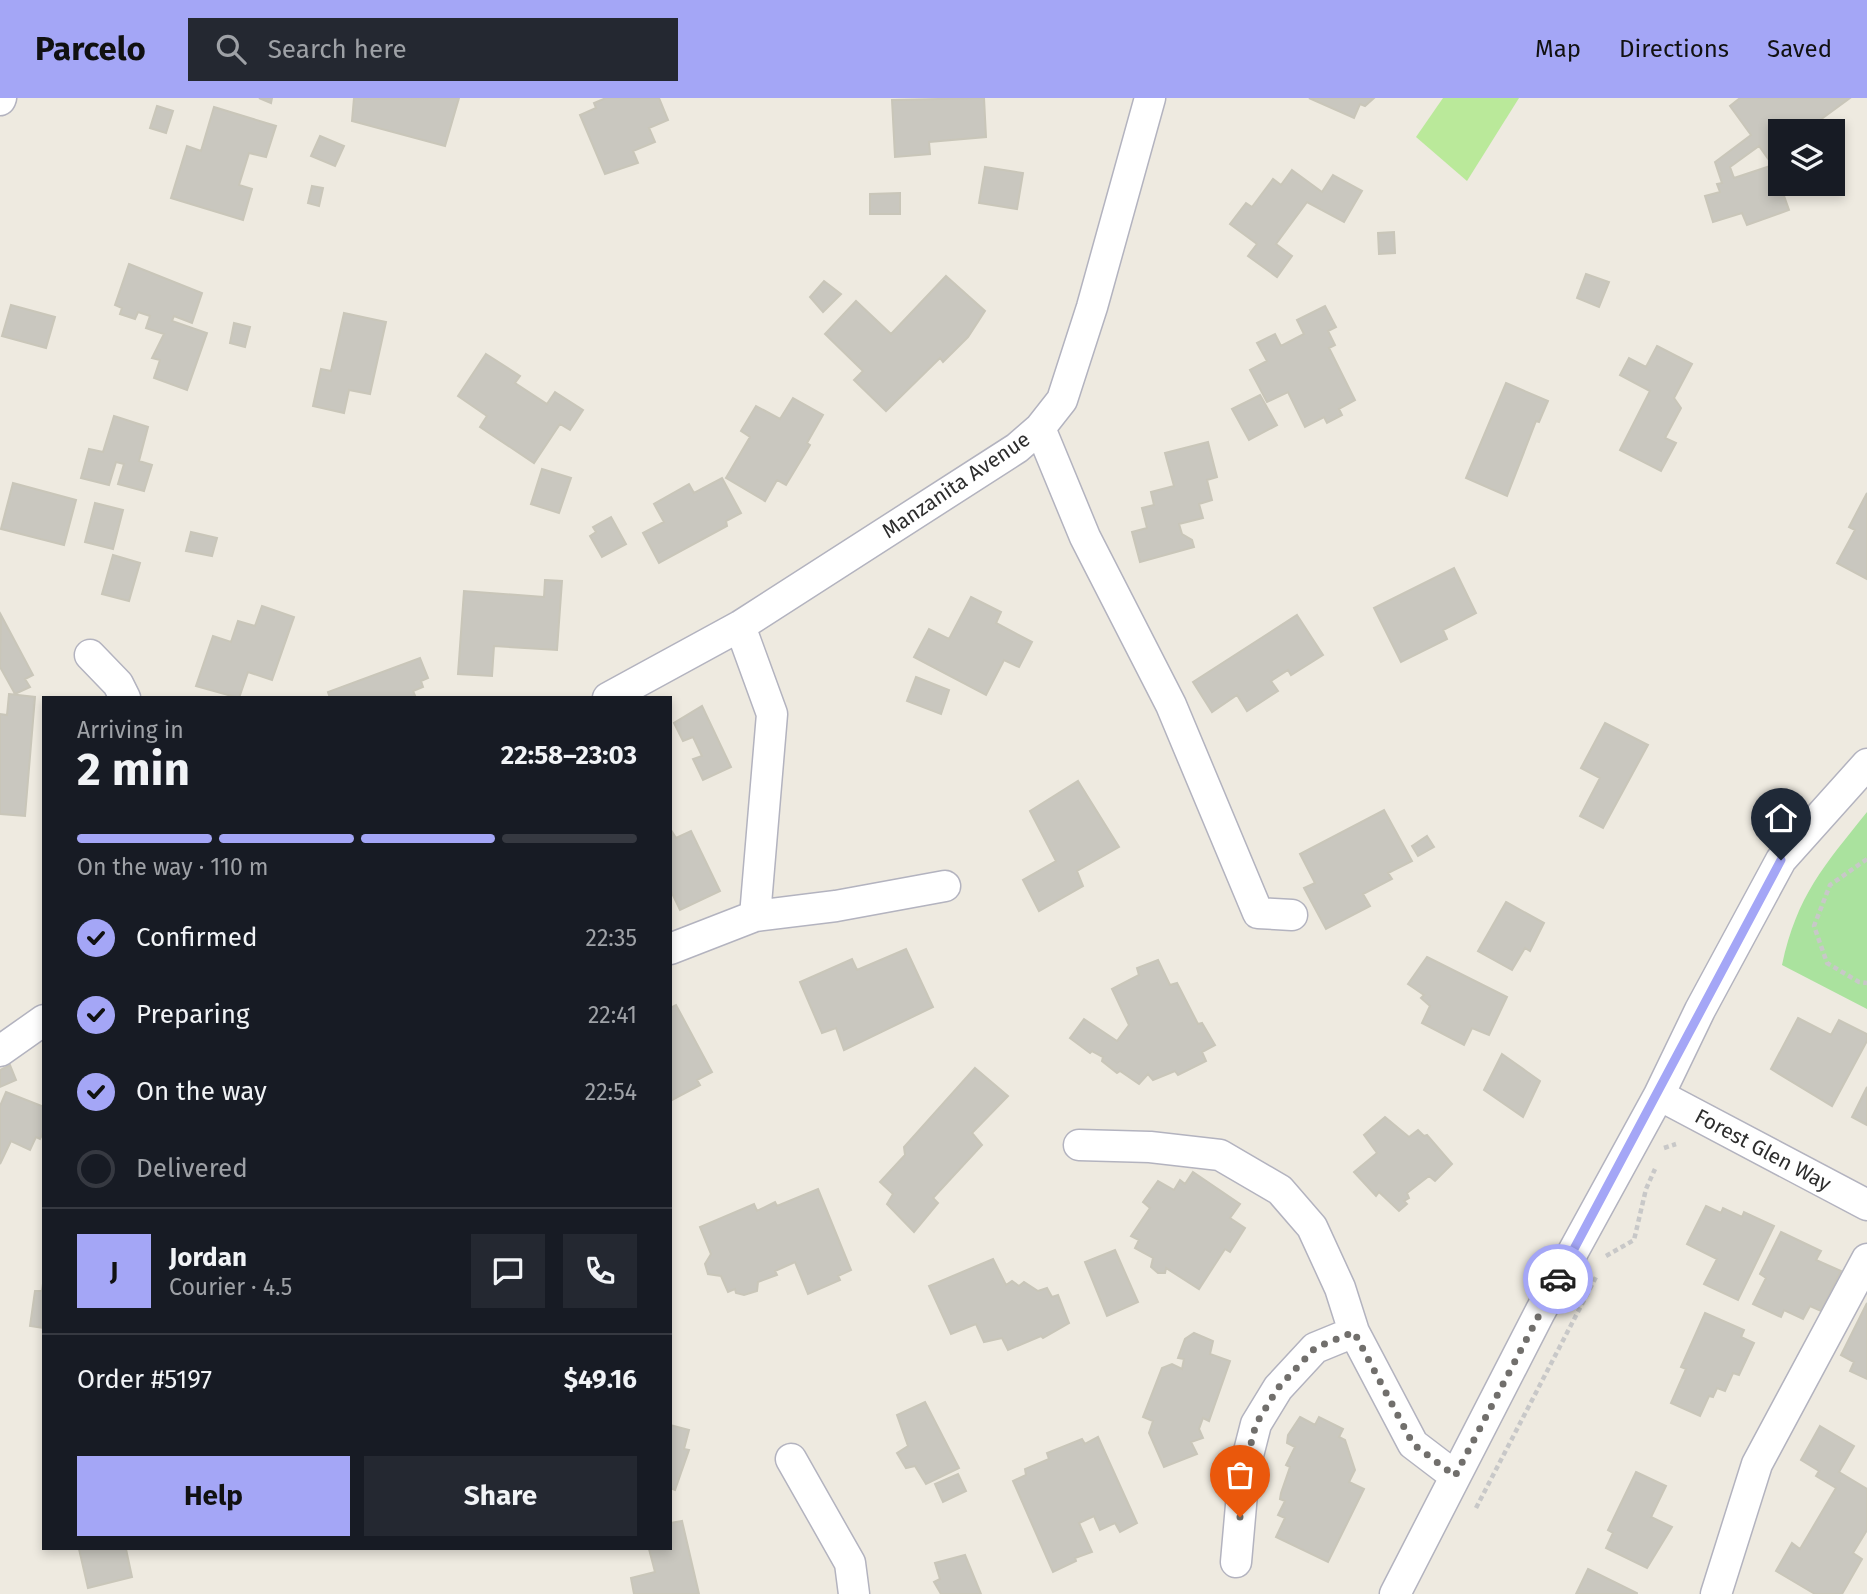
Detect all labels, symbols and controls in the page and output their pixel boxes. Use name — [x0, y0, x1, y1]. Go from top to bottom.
search box — [188, 18, 678, 81]
text: Parcelo — [35, 29, 146, 69]
icon: search — [212, 30, 250, 68]
text: Search here — [268, 34, 407, 65]
text: Map — [1535, 35, 1581, 63]
text: Directions — [1619, 35, 1729, 63]
text: Saved — [1767, 35, 1832, 63]
map controls — [1768, 119, 1845, 196]
button: layers — [1768, 119, 1845, 196]
street label: Manzanita Avenue — [877, 426, 1035, 544]
text: Arriving in — [77, 716, 184, 744]
text: 22:58–23:03 — [501, 740, 637, 771]
text: 2 min — [77, 742, 190, 797]
pin — [1751, 788, 1811, 860]
icon: home — [1762, 799, 1800, 837]
text: On the way · 110 m — [77, 853, 269, 881]
icon: check — [77, 919, 115, 957]
text: Confirmed — [136, 922, 257, 953]
text: 22:35 — [586, 924, 637, 952]
icon: check — [77, 996, 115, 1034]
text: Preparing — [136, 999, 249, 1030]
text: 22:41 — [588, 1001, 637, 1029]
icon: check — [77, 1073, 115, 1111]
text: On the way — [136, 1076, 267, 1107]
text: 22:54 — [585, 1078, 637, 1106]
street label: Forest Glen Way — [1690, 1103, 1836, 1197]
text: Delivered — [136, 1153, 248, 1184]
button: chat — [471, 1234, 545, 1308]
button: phone — [563, 1234, 637, 1308]
text: Jordan — [169, 1242, 247, 1273]
courier — [1523, 1244, 1593, 1314]
text: J — [110, 1256, 118, 1287]
icon: car — [1539, 1260, 1577, 1298]
text: Courier · 4.5 — [169, 1273, 292, 1301]
text: Order #5197 — [77, 1364, 212, 1395]
text: $49.16 — [564, 1364, 637, 1395]
pin — [1210, 1445, 1270, 1517]
button: Help — [77, 1456, 350, 1536]
button: Share — [364, 1456, 637, 1536]
icon: bag — [1221, 1456, 1259, 1494]

